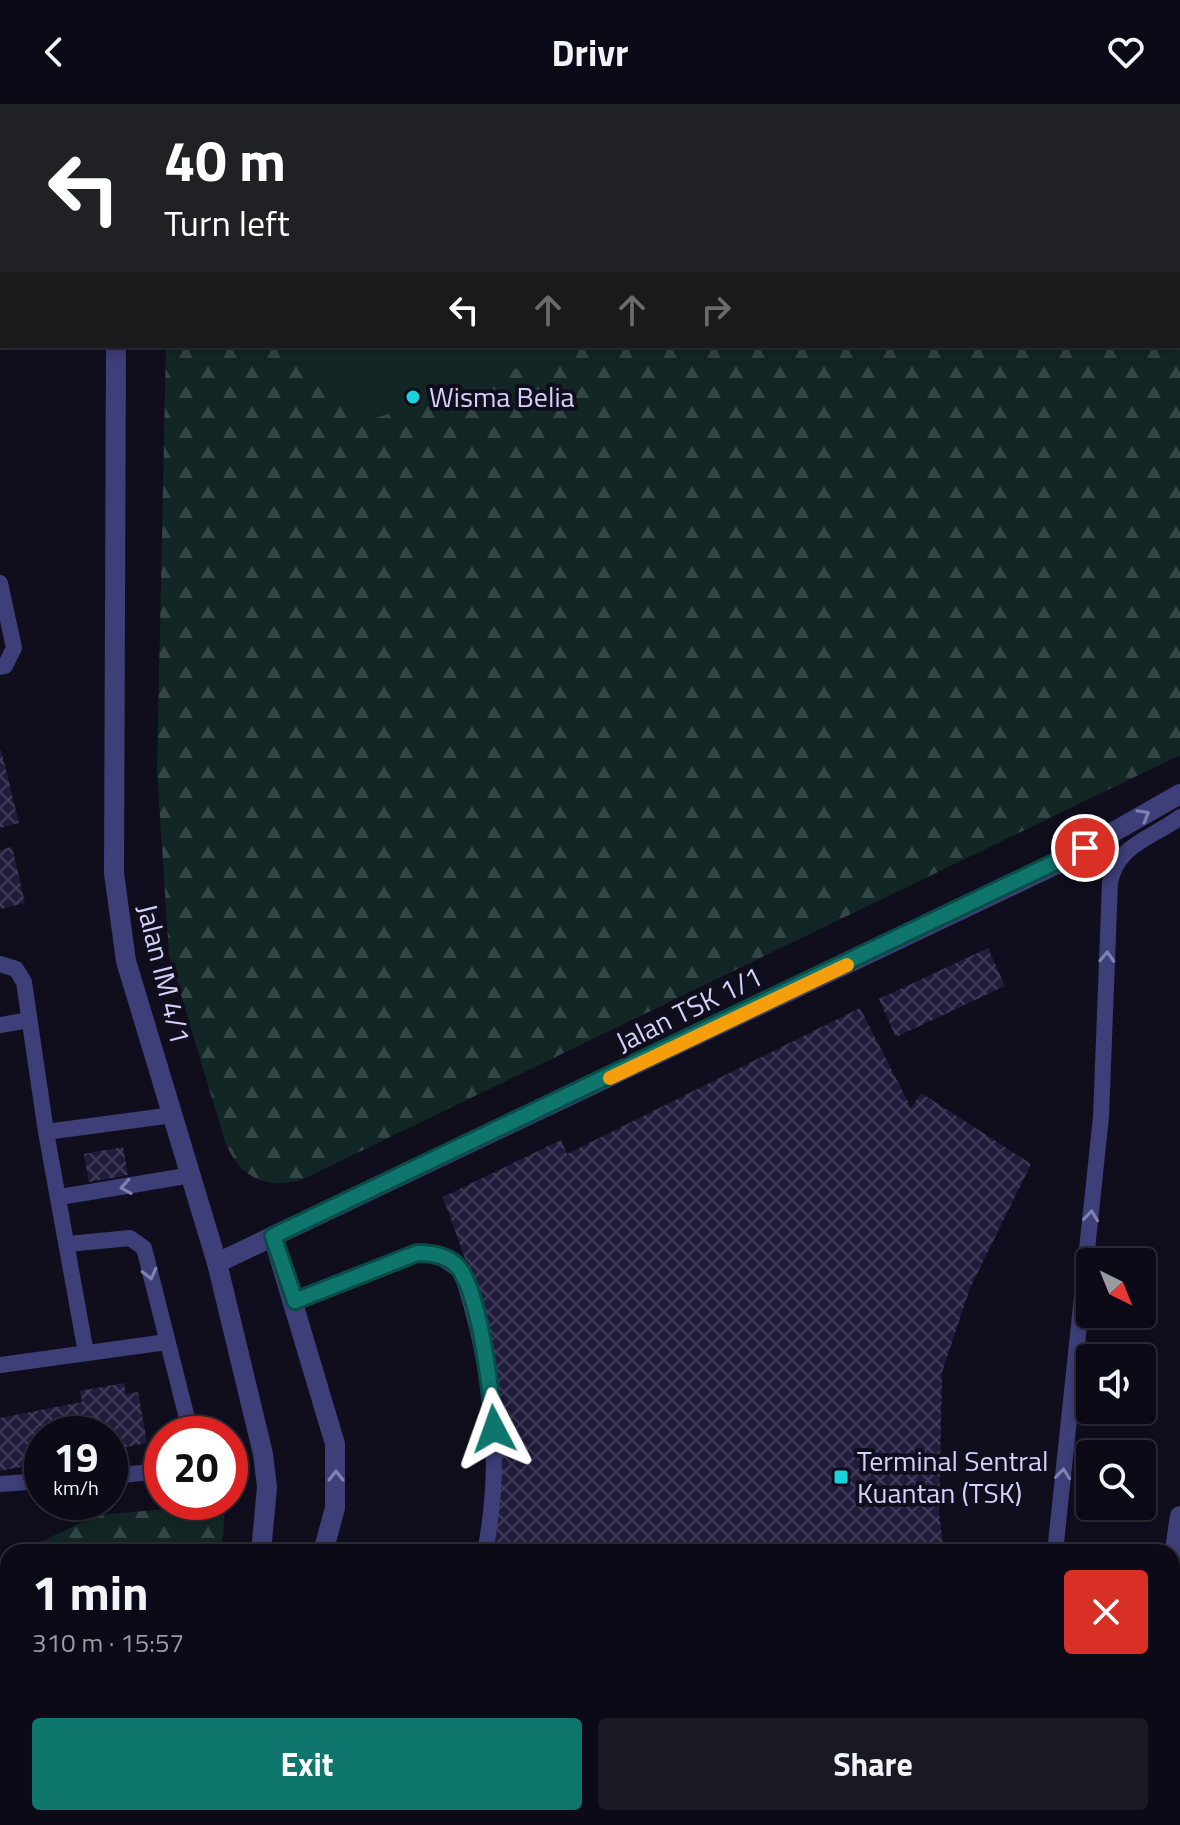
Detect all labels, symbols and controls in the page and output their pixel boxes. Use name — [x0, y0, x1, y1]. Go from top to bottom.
text: Drivr — [552, 25, 628, 80]
icon: back — [32, 30, 76, 74]
icon: heart — [1104, 30, 1148, 74]
text: 40 m — [164, 118, 286, 203]
icon: left — [32, 136, 136, 240]
text: Turn left — [164, 195, 290, 250]
icon: left — [442, 288, 486, 332]
icon: ahead — [526, 288, 570, 332]
icon: ahead — [610, 288, 654, 332]
icon: right — [694, 288, 738, 332]
place label: Wisma Belia — [429, 375, 575, 418]
marker: Wisma Belia — [404, 388, 422, 406]
one-way arrow — [1135, 809, 1150, 825]
pin — [1051, 814, 1119, 882]
icon: arrive — [1063, 826, 1107, 870]
street label: Jalan IM 4/1 — [126, 899, 203, 1049]
one-way arrow — [1099, 950, 1116, 963]
street label: Jalan TSK 1/1 — [608, 954, 770, 1063]
one-way arrow — [119, 1178, 133, 1195]
one-way arrow — [1083, 1209, 1100, 1222]
north arrow — [1076, 1248, 1156, 1328]
map controls — [1076, 1248, 1156, 1520]
one-way arrow — [141, 1267, 158, 1281]
button: sound — [1076, 1344, 1156, 1424]
position arrow — [452, 1387, 536, 1471]
speed limit sign: 20 — [144, 1416, 248, 1520]
text: 19 — [54, 1427, 98, 1488]
place label: Terminal Sentral Kuantan (TSK) — [857, 1439, 1049, 1514]
button: search — [1076, 1440, 1156, 1520]
marker: Terminal Sentral Kuantan (TSK) — [832, 1468, 850, 1486]
one-way arrow — [1055, 1468, 1072, 1481]
one-way arrow — [327, 1469, 345, 1482]
text: km/h — [53, 1472, 99, 1503]
text: 1 min — [32, 1556, 149, 1629]
button: close — [1064, 1570, 1148, 1654]
text: 310 m · 15:57 — [32, 1623, 184, 1662]
button: Exit — [32, 1718, 582, 1810]
button: Share — [598, 1718, 1148, 1810]

